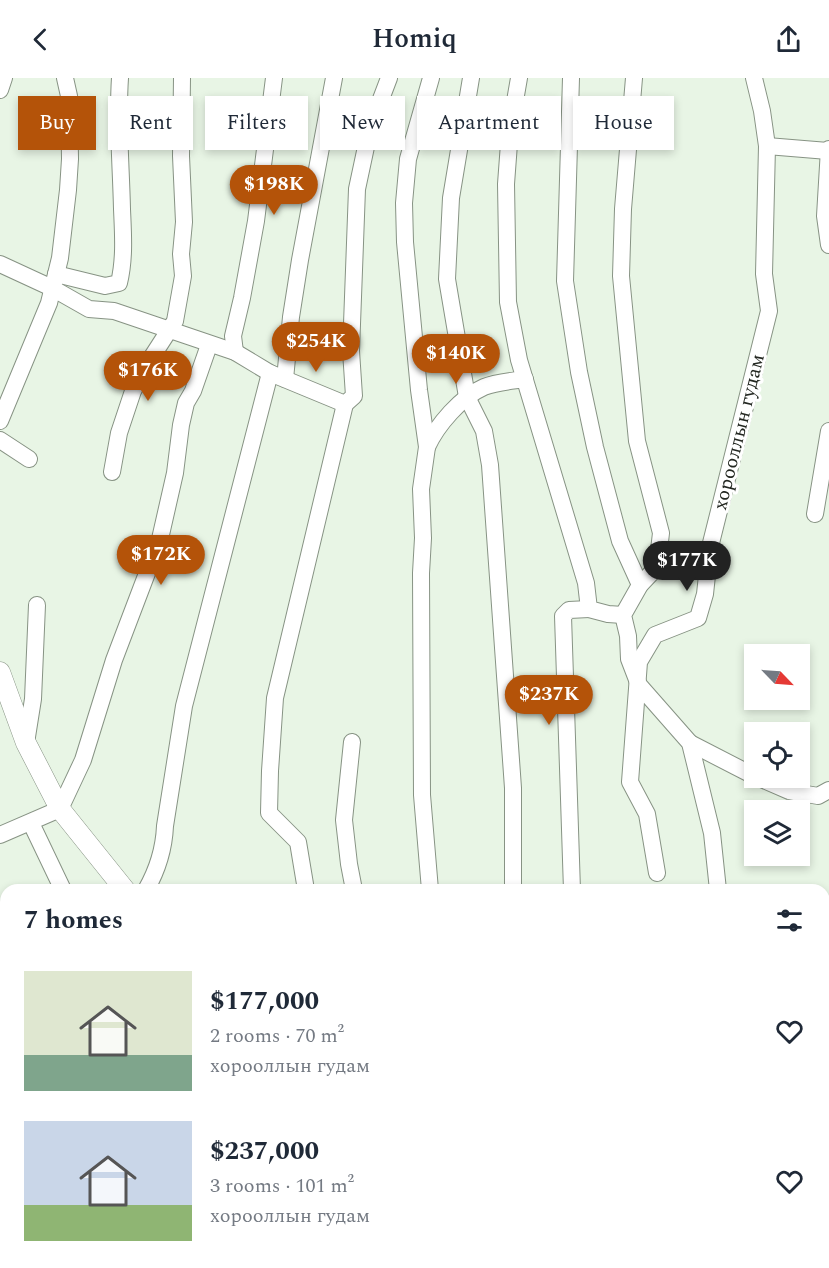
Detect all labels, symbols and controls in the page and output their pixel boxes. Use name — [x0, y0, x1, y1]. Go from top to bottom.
text: Homiq — [372, 18, 457, 60]
icon: back — [24, 23, 57, 56]
icon: share — [772, 23, 805, 56]
chip: Buy — [18, 96, 96, 150]
chip: Rent — [108, 96, 193, 150]
chip: Filters — [205, 96, 308, 150]
chip: New — [320, 96, 405, 150]
chip: Apartment — [417, 96, 561, 150]
chip: House — [573, 96, 674, 150]
pin: $198K — [232, 165, 316, 216]
text: $198K — [244, 169, 304, 199]
pin: $254K — [274, 322, 358, 373]
text: $254K — [286, 326, 346, 356]
pin: $140K — [414, 334, 498, 385]
text: $140K — [426, 338, 486, 368]
pin: $176K — [106, 351, 190, 402]
street label: хорооллын гудам — [705, 351, 773, 513]
text: $176K — [118, 355, 178, 385]
pin: $172K — [119, 535, 203, 586]
text: $172K — [131, 539, 191, 569]
pin: $177K — [645, 541, 729, 592]
text: $177K — [657, 545, 717, 575]
north arrow — [744, 644, 810, 710]
map controls — [744, 644, 810, 866]
pin: $237K — [507, 675, 591, 726]
text: $237K — [519, 679, 579, 709]
button: locate — [744, 722, 810, 788]
button: layers — [744, 800, 810, 866]
text: 7 homes — [24, 900, 123, 940]
icon: filters — [773, 904, 806, 937]
text: $177,000 — [210, 981, 319, 1021]
icon: home — [72, 995, 144, 1067]
icon: heart — [773, 1015, 806, 1048]
text: 2 rooms · 70 m² — [210, 1021, 344, 1051]
text: хорооллын гудам — [210, 1051, 370, 1081]
text: $237,000 — [210, 1131, 319, 1171]
icon: home — [72, 1145, 144, 1217]
icon: heart — [773, 1165, 806, 1198]
text: 3 rooms · 101 m² — [210, 1171, 354, 1201]
text: хорооллын гудам — [210, 1201, 370, 1231]

